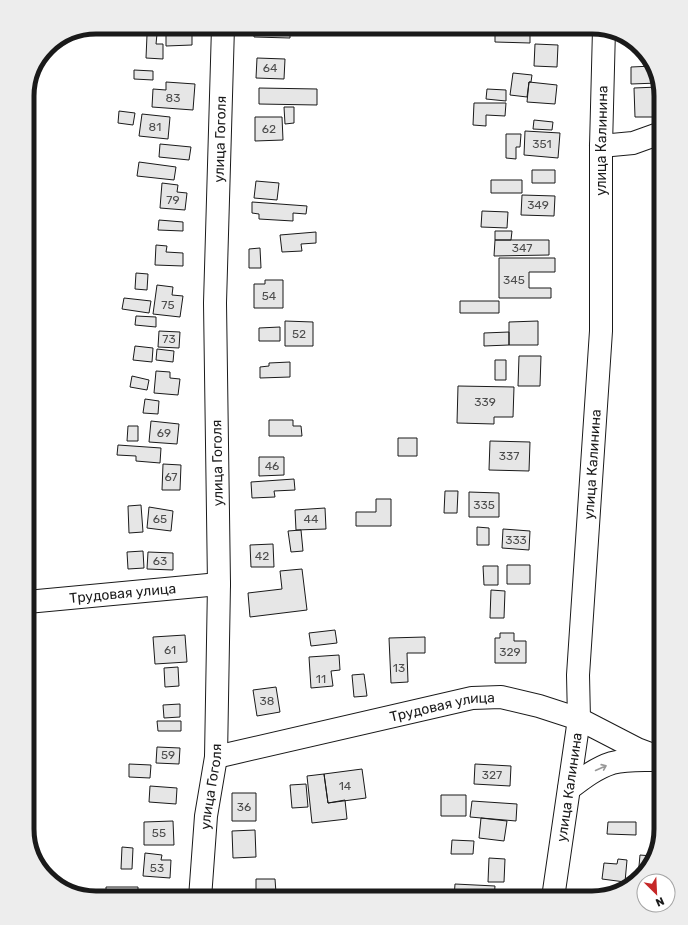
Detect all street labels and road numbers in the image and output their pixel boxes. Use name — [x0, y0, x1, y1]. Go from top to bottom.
street label: улица Калинина — [593, 85, 612, 196]
street label: улица Гоголя — [210, 96, 230, 183]
street label: улица Калинина — [580, 409, 605, 520]
street label: улица Гоголя — [208, 419, 227, 507]
street label: Трудовая улица — [68, 580, 177, 607]
street label: Трудовая улица — [388, 689, 495, 726]
street label: улица Калинина — [553, 731, 586, 843]
street label: улица Гоголя — [197, 743, 225, 830]

